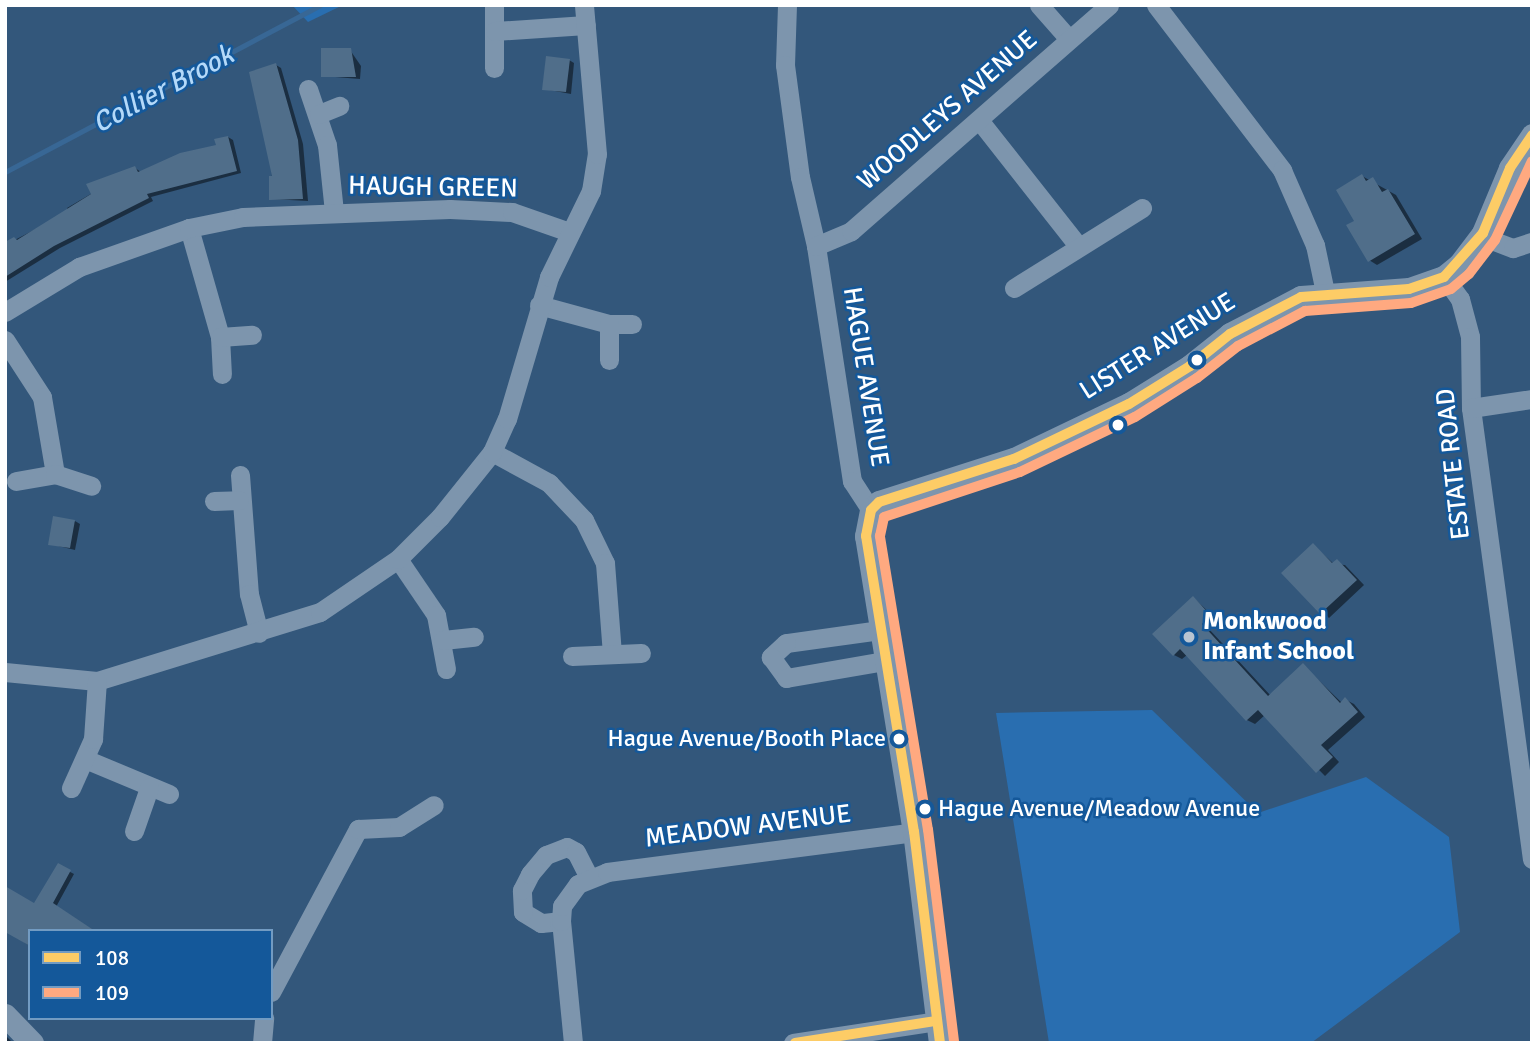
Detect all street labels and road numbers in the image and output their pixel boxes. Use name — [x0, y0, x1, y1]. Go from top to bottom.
street label: WOODLEYS AVENUE — [852, 24, 1044, 198]
street label: HAUGH GREEN — [348, 171, 518, 205]
street label: HAGUE AVENUE — [835, 285, 895, 469]
street label: LISTER AVENUE — [1074, 287, 1242, 407]
street label: ESTATE ROAD — [1431, 387, 1477, 541]
street label: MEADOW AVENUE — [643, 799, 853, 855]

